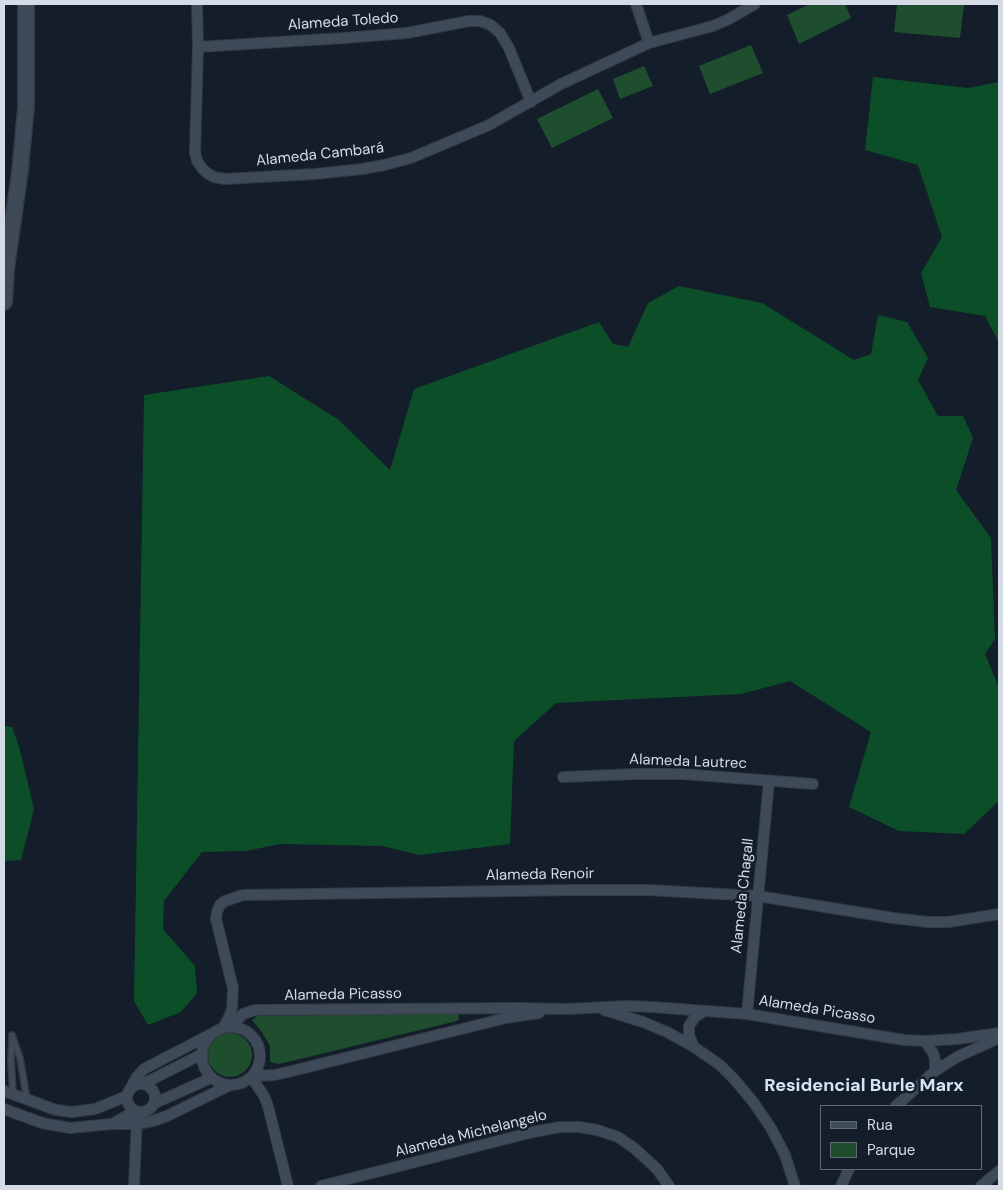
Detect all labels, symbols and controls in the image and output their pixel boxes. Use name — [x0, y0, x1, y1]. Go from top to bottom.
street label: Alameda Toledo — [287, 9, 399, 35]
street label: Alameda Cambará — [255, 139, 385, 171]
street label: Alameda Lautrec — [629, 751, 747, 773]
street label: Alameda Chagall — [728, 838, 758, 954]
street label: Alameda Renoir — [486, 865, 594, 885]
street label: Alameda Picasso — [284, 985, 402, 1005]
street label: Alameda Picasso — [757, 992, 877, 1028]
district label: Residencial Burle Marx — [764, 1075, 964, 1097]
legend — [820, 1105, 983, 1170]
street label: Alameda Michelangelo — [393, 1106, 549, 1162]
text: Rua — [867, 1115, 893, 1135]
text: Parque — [867, 1140, 915, 1160]

